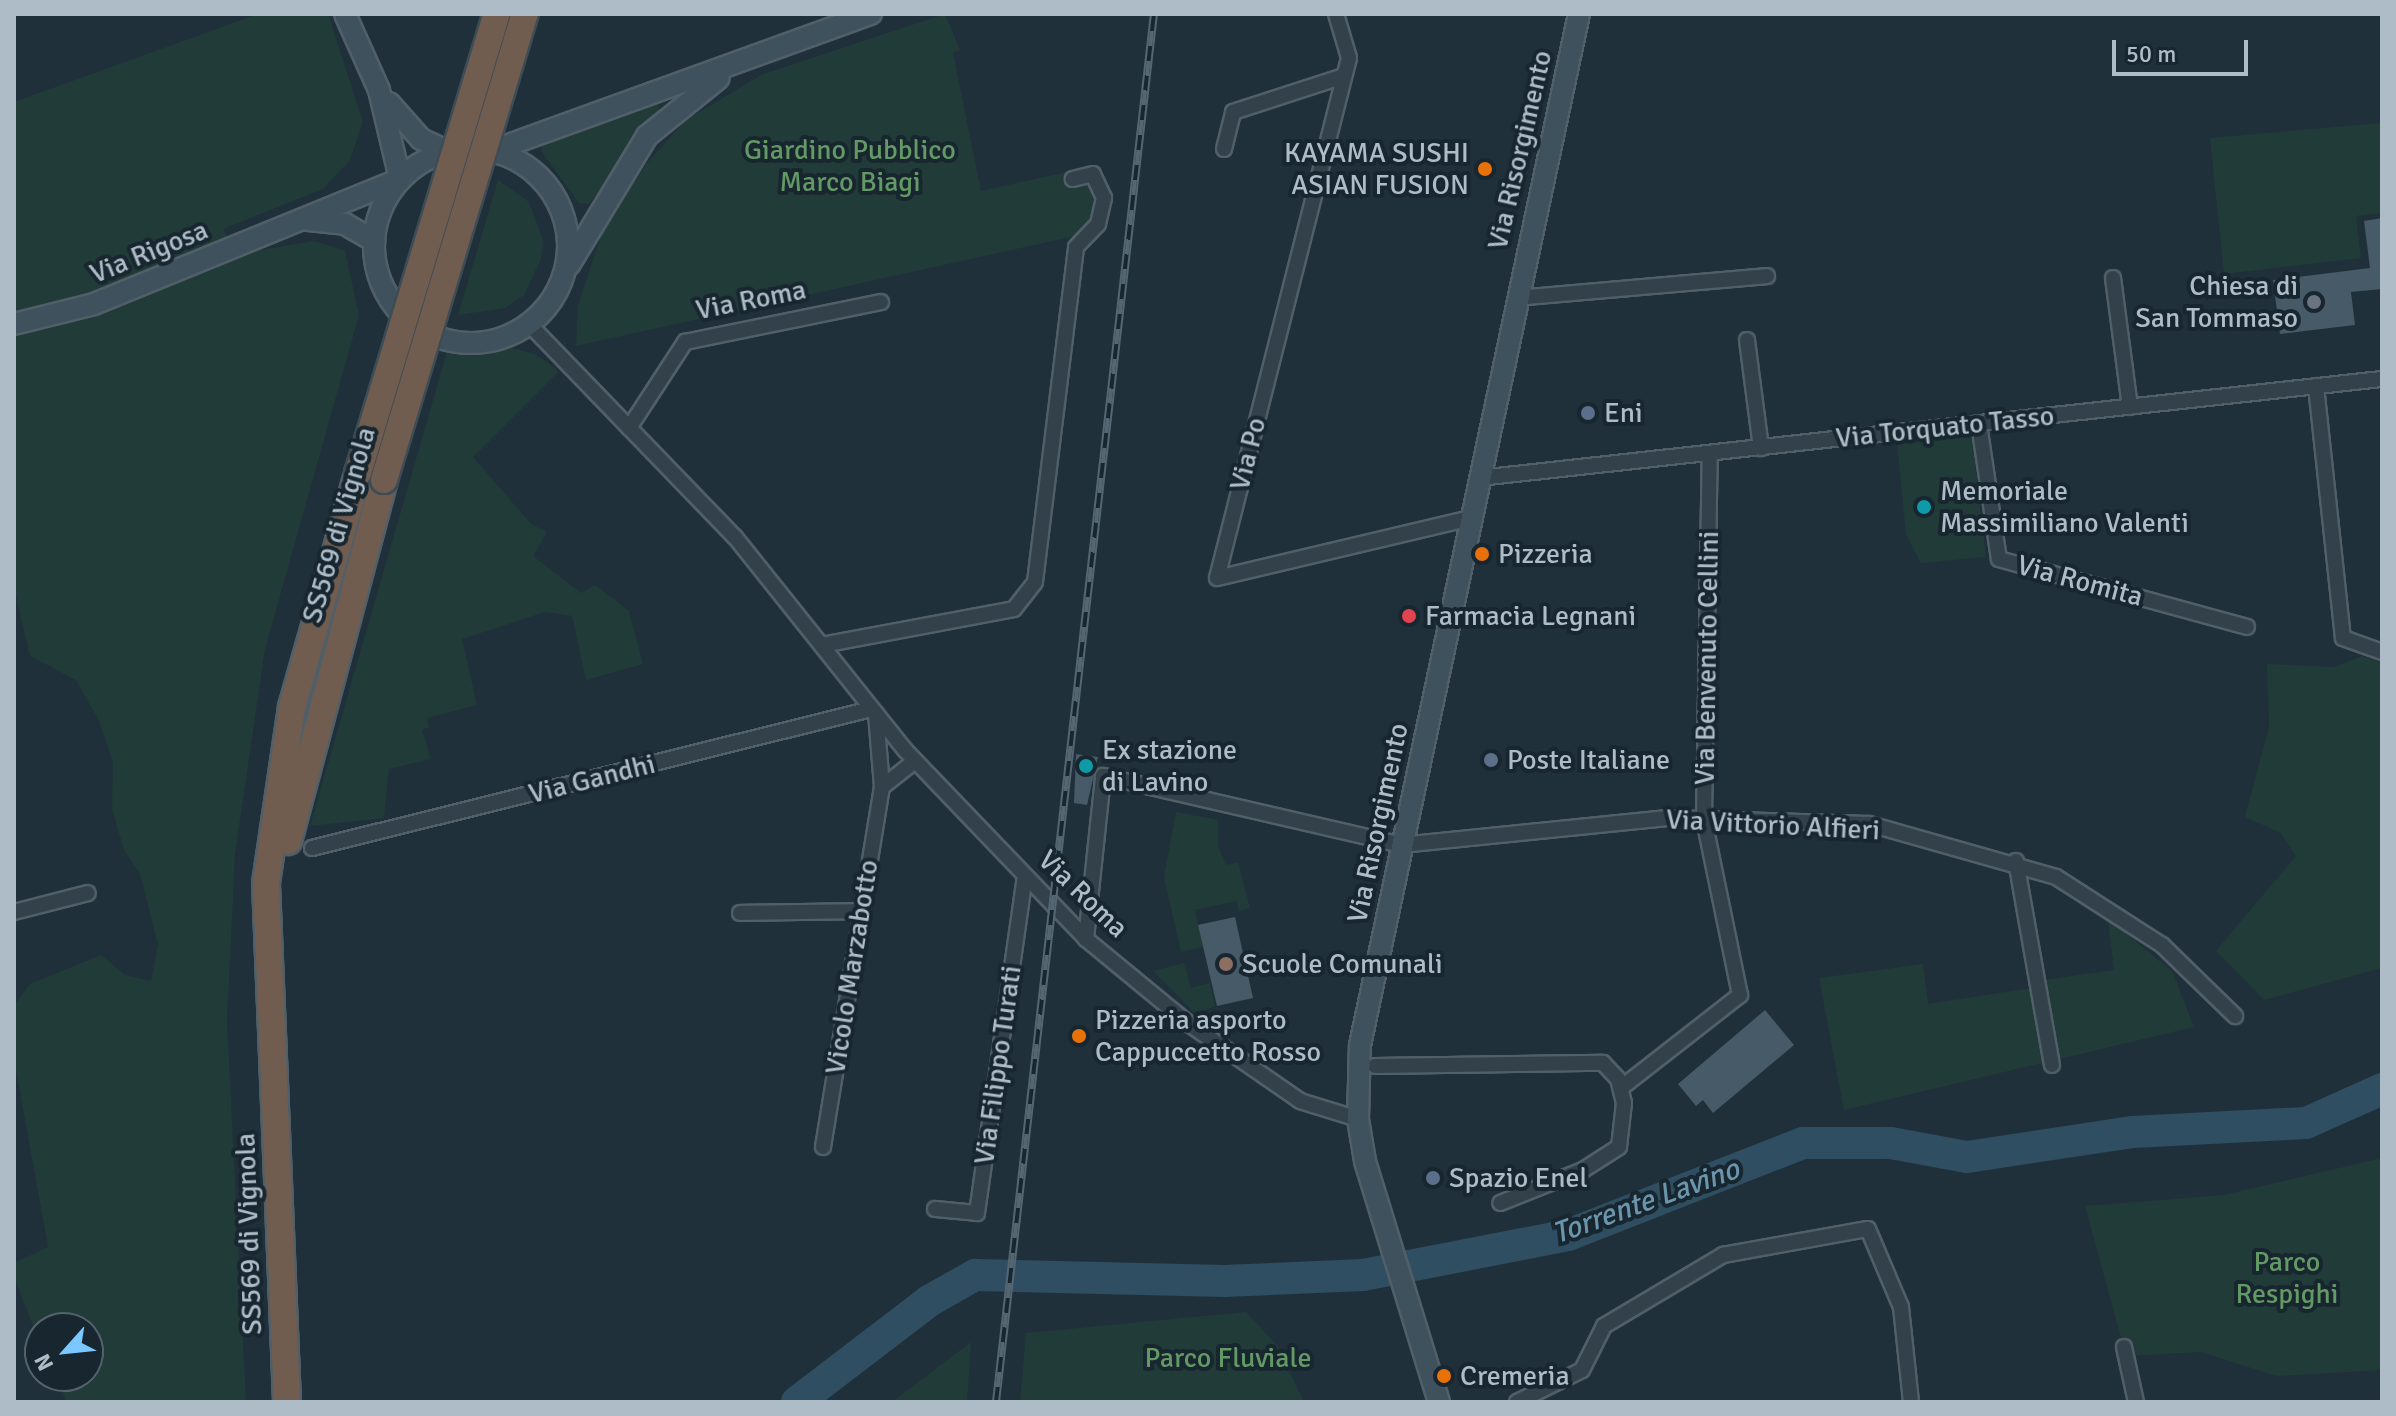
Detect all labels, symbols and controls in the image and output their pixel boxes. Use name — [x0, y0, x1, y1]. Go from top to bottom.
scale bar — [2116, 24, 2252, 74]
text: 50 m — [2126, 39, 2176, 69]
street label: Via Risorgimento — [1481, 47, 1559, 253]
park label: Giardino Pubblico Marco Biagi — [744, 133, 956, 199]
place label: KAYAMA SUSHI ASIAN FUSION — [1284, 136, 1469, 202]
marker: KAYAMA SUSHI ASIAN FUSION — [1476, 160, 1494, 178]
street label: Via Rigosa — [85, 213, 213, 291]
place label: Chiesa di San Tommaso — [2135, 269, 2298, 335]
street label: Via Roma — [693, 273, 809, 327]
marker: Chiesa di San Tommaso — [2305, 293, 2323, 311]
place label: Eni — [1604, 396, 1643, 430]
street label: Via Torquato Tasso — [1834, 399, 2056, 455]
marker: Eni — [1579, 404, 1597, 422]
street label: Via Po — [1223, 414, 1273, 494]
street label: SS569 di Vignola — [295, 423, 383, 627]
place label: Memoriale Massimiliano Valenti — [1940, 474, 2189, 540]
marker: Memoriale Massimiliano Valenti — [1915, 498, 1933, 516]
street label: Via Benvenuto Cellini — [1688, 531, 1726, 785]
place label: Pizzeria — [1498, 537, 1593, 571]
marker: Pizzeria — [1473, 545, 1491, 563]
street label: Via Romita — [2013, 548, 2147, 614]
place label: Farmacia Legnani — [1425, 599, 1636, 633]
marker: Farmacia Legnani — [1400, 607, 1418, 625]
street label: Via Risorgimento — [1340, 720, 1416, 926]
place label: Ex stazione di Lavino — [1102, 733, 1237, 799]
place label: Poste Italiane — [1507, 743, 1670, 777]
street label: Via Gandhi — [525, 747, 659, 811]
marker: Poste Italiane — [1482, 751, 1500, 769]
marker: Ex stazione di Lavino — [1077, 757, 1095, 775]
street label: Via Vittorio Alfieri — [1665, 803, 1881, 847]
street label: Via Roma — [1031, 843, 1135, 945]
street label: Vicolo Marzabotto — [818, 857, 886, 1077]
place label: Scuole Comunali — [1242, 947, 1443, 981]
marker: Scuole Comunali — [1217, 955, 1235, 973]
street label: Via Filippo Turati — [967, 963, 1029, 1167]
place label: Pizzeria asporto Cappuccetto Rosso — [1095, 1003, 1321, 1069]
marker: Pizzeria asporto Cappuccetto Rosso — [1070, 1027, 1088, 1045]
street label: SS569 di Vignola — [229, 1133, 269, 1335]
water label: Torrente Lavino — [1548, 1152, 1744, 1252]
place label: Spazio Enel — [1449, 1161, 1588, 1195]
marker: Spazio Enel — [1424, 1169, 1442, 1187]
park label: Parco Respighi — [2236, 1245, 2338, 1311]
north arrow — [24, 1312, 104, 1392]
park label: Parco Fluviale — [1145, 1341, 1311, 1375]
text: N — [28, 1349, 59, 1375]
place label: Cremeria — [1460, 1359, 1570, 1393]
marker: Cremeria — [1435, 1367, 1453, 1385]

